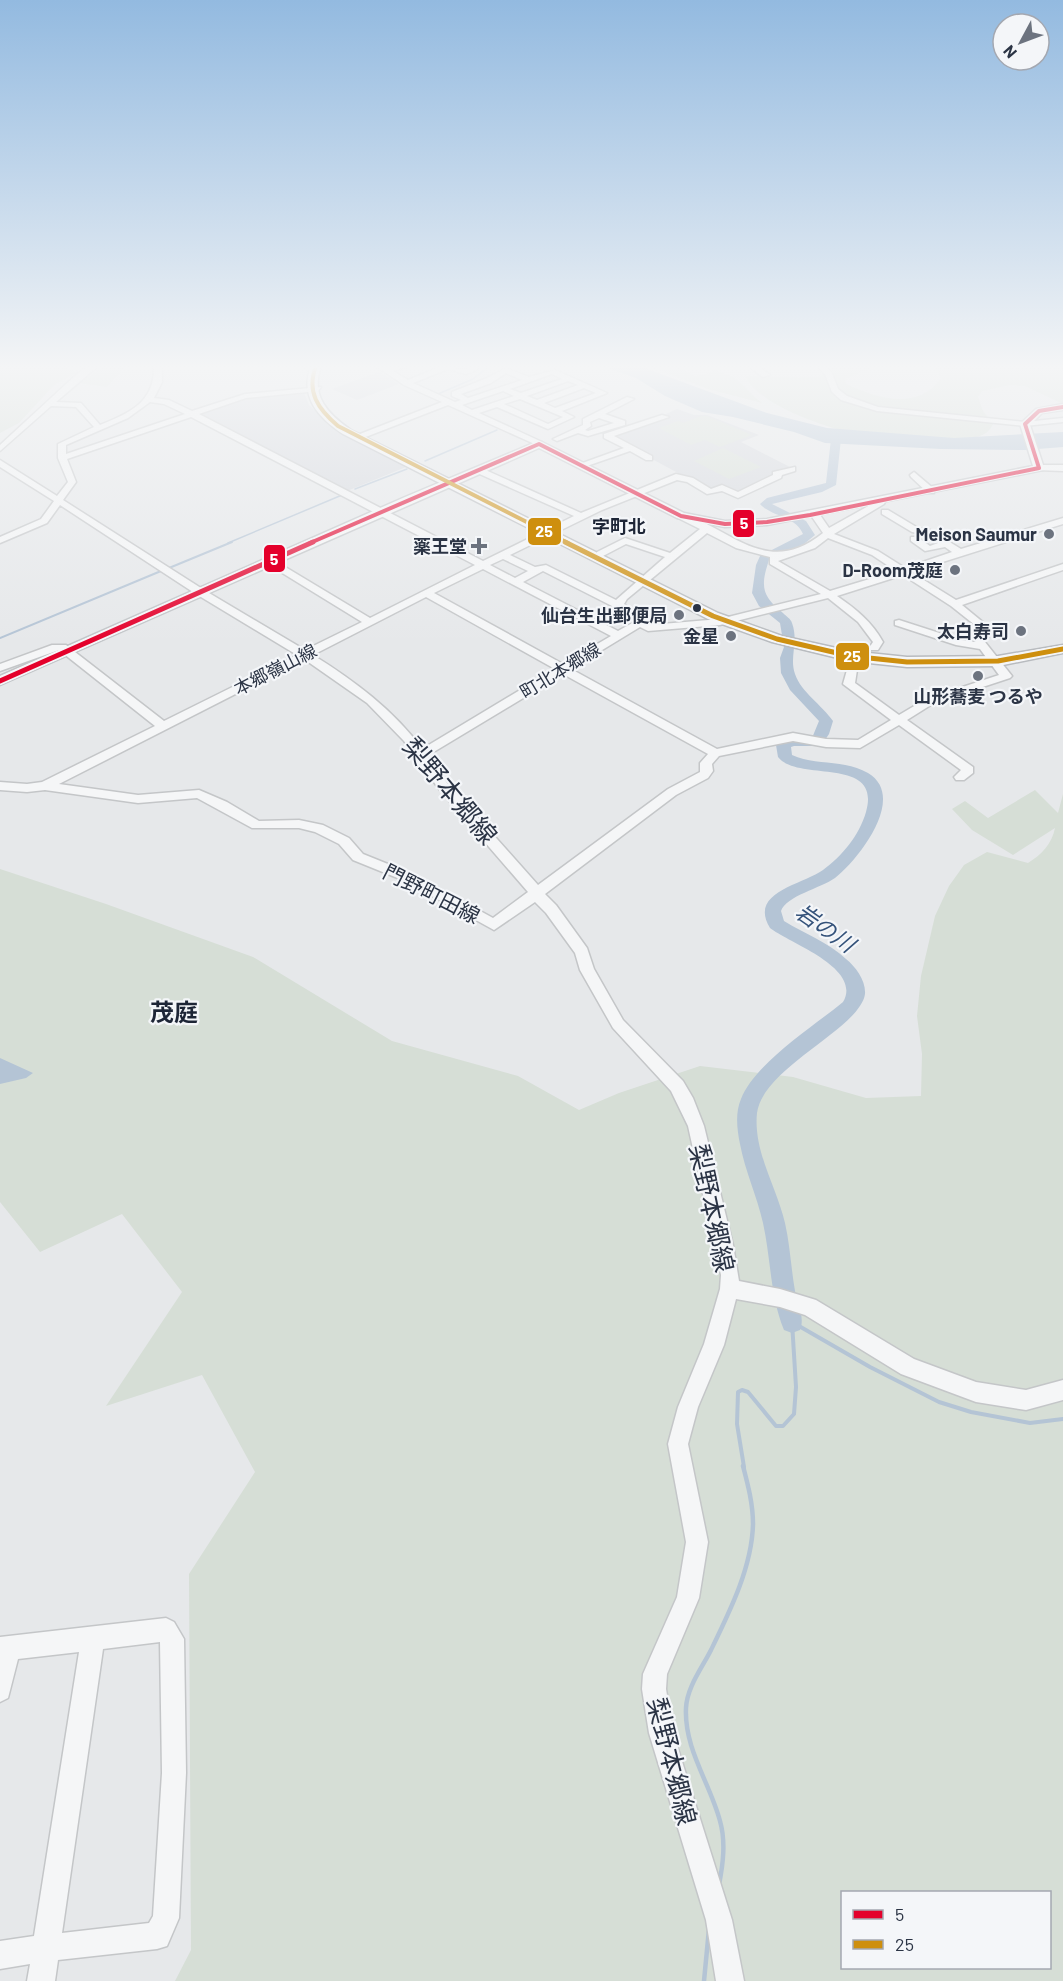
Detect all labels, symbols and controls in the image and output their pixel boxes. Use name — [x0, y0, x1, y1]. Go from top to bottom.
north arrow — [991, 12, 1051, 72]
text: N — [999, 42, 1020, 62]
line badge: 5 — [732, 509, 755, 538]
text: 5 — [740, 513, 749, 532]
district label: 字町北 — [592, 515, 646, 537]
line badge: 25 — [527, 517, 562, 546]
text: 25 — [535, 521, 553, 540]
place label: Meison Saumur — [916, 523, 1037, 545]
marker: Meison Saumur — [1042, 527, 1056, 541]
place label: 薬王堂 — [413, 535, 467, 557]
marker: 薬王堂 — [472, 539, 486, 553]
line badge: 5 — [263, 544, 286, 573]
text: 5 — [270, 549, 279, 568]
place label: D-Room茂庭 — [843, 559, 943, 581]
marker: D-Room茂庭 — [948, 563, 962, 577]
unlabelled marker — [691, 602, 703, 614]
place label: 仙台生出郵便局 — [541, 604, 667, 626]
marker: 仙台生出郵便局 — [672, 608, 686, 622]
place label: 太白寿司 — [937, 620, 1009, 642]
marker: 太白寿司 — [1014, 624, 1028, 638]
place label: 金星 — [683, 625, 719, 647]
marker: 金星 — [724, 629, 738, 643]
street label: 町北本郷線 — [516, 637, 604, 703]
street label: 本郷嶺山線 — [230, 639, 320, 699]
line badge: 25 — [835, 642, 870, 671]
text: 25 — [843, 646, 861, 665]
marker: 山形蕎麦 つるや — [971, 669, 985, 683]
place label: 山形蕎麦 つるや — [913, 685, 1043, 707]
street label: 梨野本郷線 — [397, 730, 505, 850]
street label: 門野町田線 — [380, 858, 484, 928]
water label: 岩の川 — [792, 897, 862, 958]
district label: 茂庭 — [150, 997, 198, 1026]
street label: 梨野本郷線 — [684, 1141, 742, 1275]
street label: 梨野本郷線 — [642, 1694, 704, 1828]
legend — [841, 1891, 1051, 1969]
text: 5 — [895, 1903, 904, 1925]
text: 25 — [895, 1933, 914, 1955]

